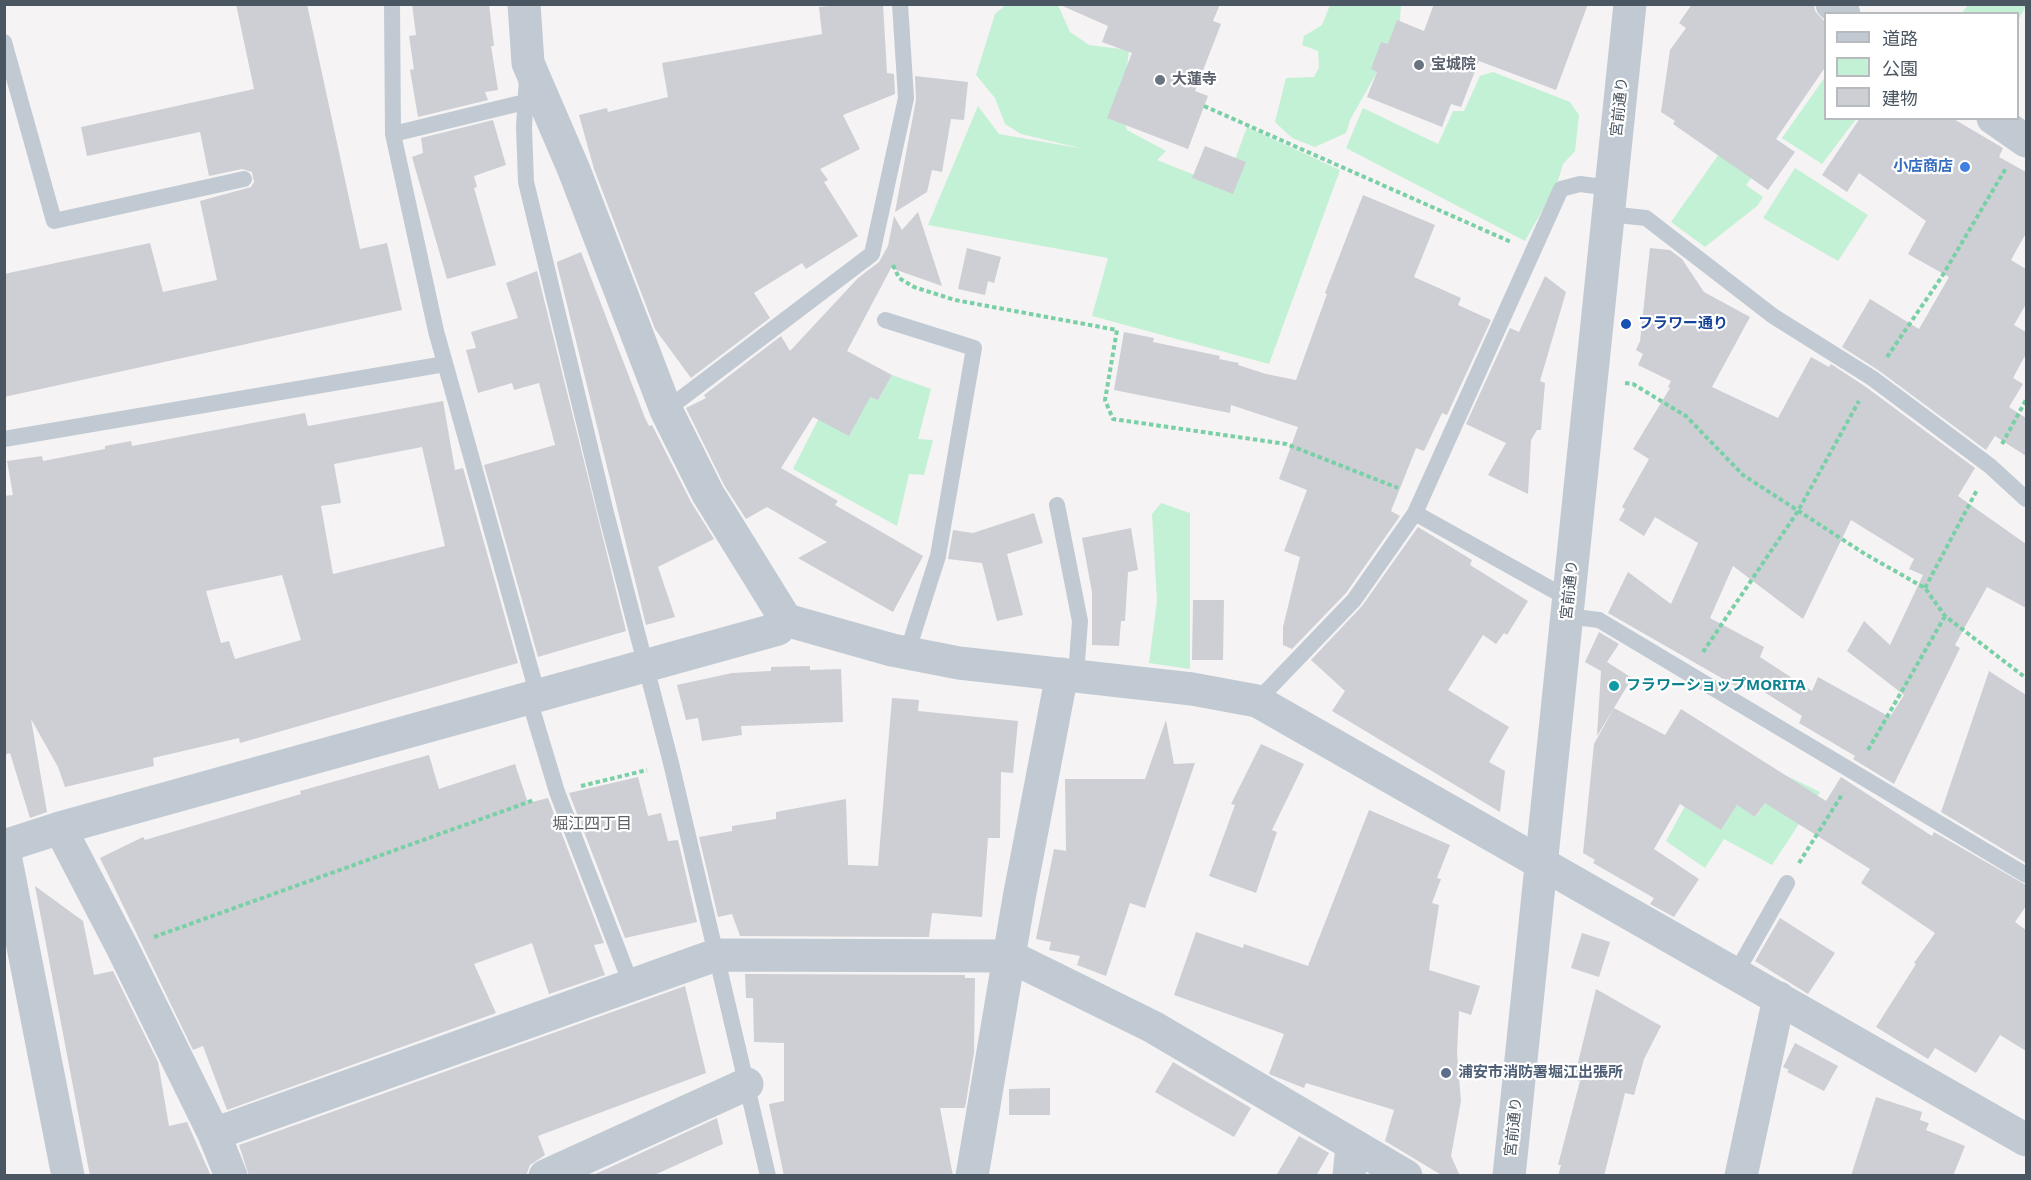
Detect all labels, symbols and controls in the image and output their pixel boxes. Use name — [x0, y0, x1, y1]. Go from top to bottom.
legend — [1824, 12, 2019, 120]
text: 道路 — [1882, 26, 1918, 50]
place label: 宝城院 — [1431, 56, 1476, 74]
text: 公園 — [1882, 56, 1918, 80]
marker: 宝城院 — [1412, 58, 1426, 72]
place label: 大蓮寺 — [1172, 71, 1217, 89]
marker: 大蓮寺 — [1153, 73, 1167, 87]
street label: 宮前通り — [1608, 76, 1632, 138]
text: 建物 — [1882, 86, 1918, 110]
place label: 小店商店 — [1893, 158, 1953, 176]
marker: 小店商店 — [1958, 160, 1972, 174]
place label: フラワー通り — [1638, 315, 1728, 333]
marker: フラワー通り — [1619, 317, 1633, 331]
street label: 宮前通り — [1558, 559, 1582, 621]
place label: フラワーショップMORITA — [1626, 677, 1806, 695]
marker: フラワーショップMORITA — [1607, 679, 1621, 693]
district label: 堀江四丁目 — [552, 814, 632, 834]
place label: 浦安市消防署堀江出張所 — [1458, 1064, 1623, 1082]
marker: 浦安市消防署堀江出張所 — [1439, 1066, 1453, 1080]
street label: 宮前通り — [1502, 1096, 1526, 1158]

